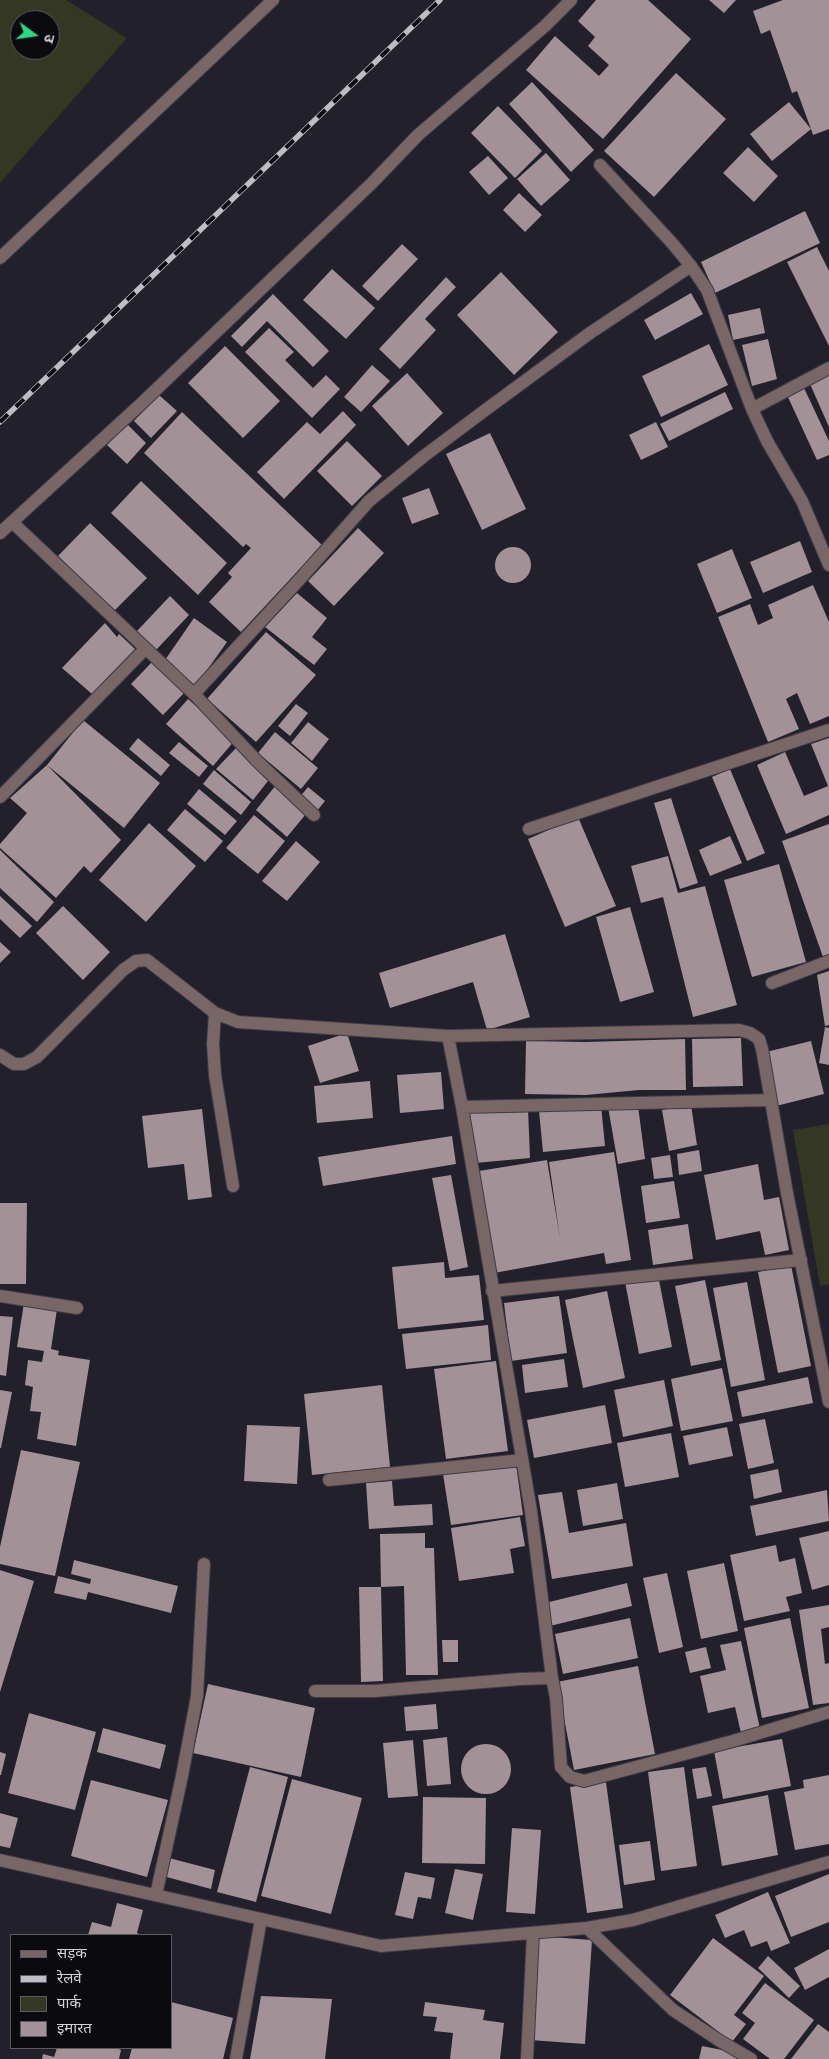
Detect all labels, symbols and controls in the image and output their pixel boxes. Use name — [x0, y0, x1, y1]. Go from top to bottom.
north arrow — [10, 10, 60, 60]
text: उ — [40, 32, 58, 45]
legend — [10, 1934, 172, 2049]
text: सड़क — [57, 1944, 87, 1962]
text: रेलवे — [57, 1969, 82, 1987]
text: पार्क — [57, 1994, 81, 2012]
text: इमारत — [57, 2019, 92, 2037]

